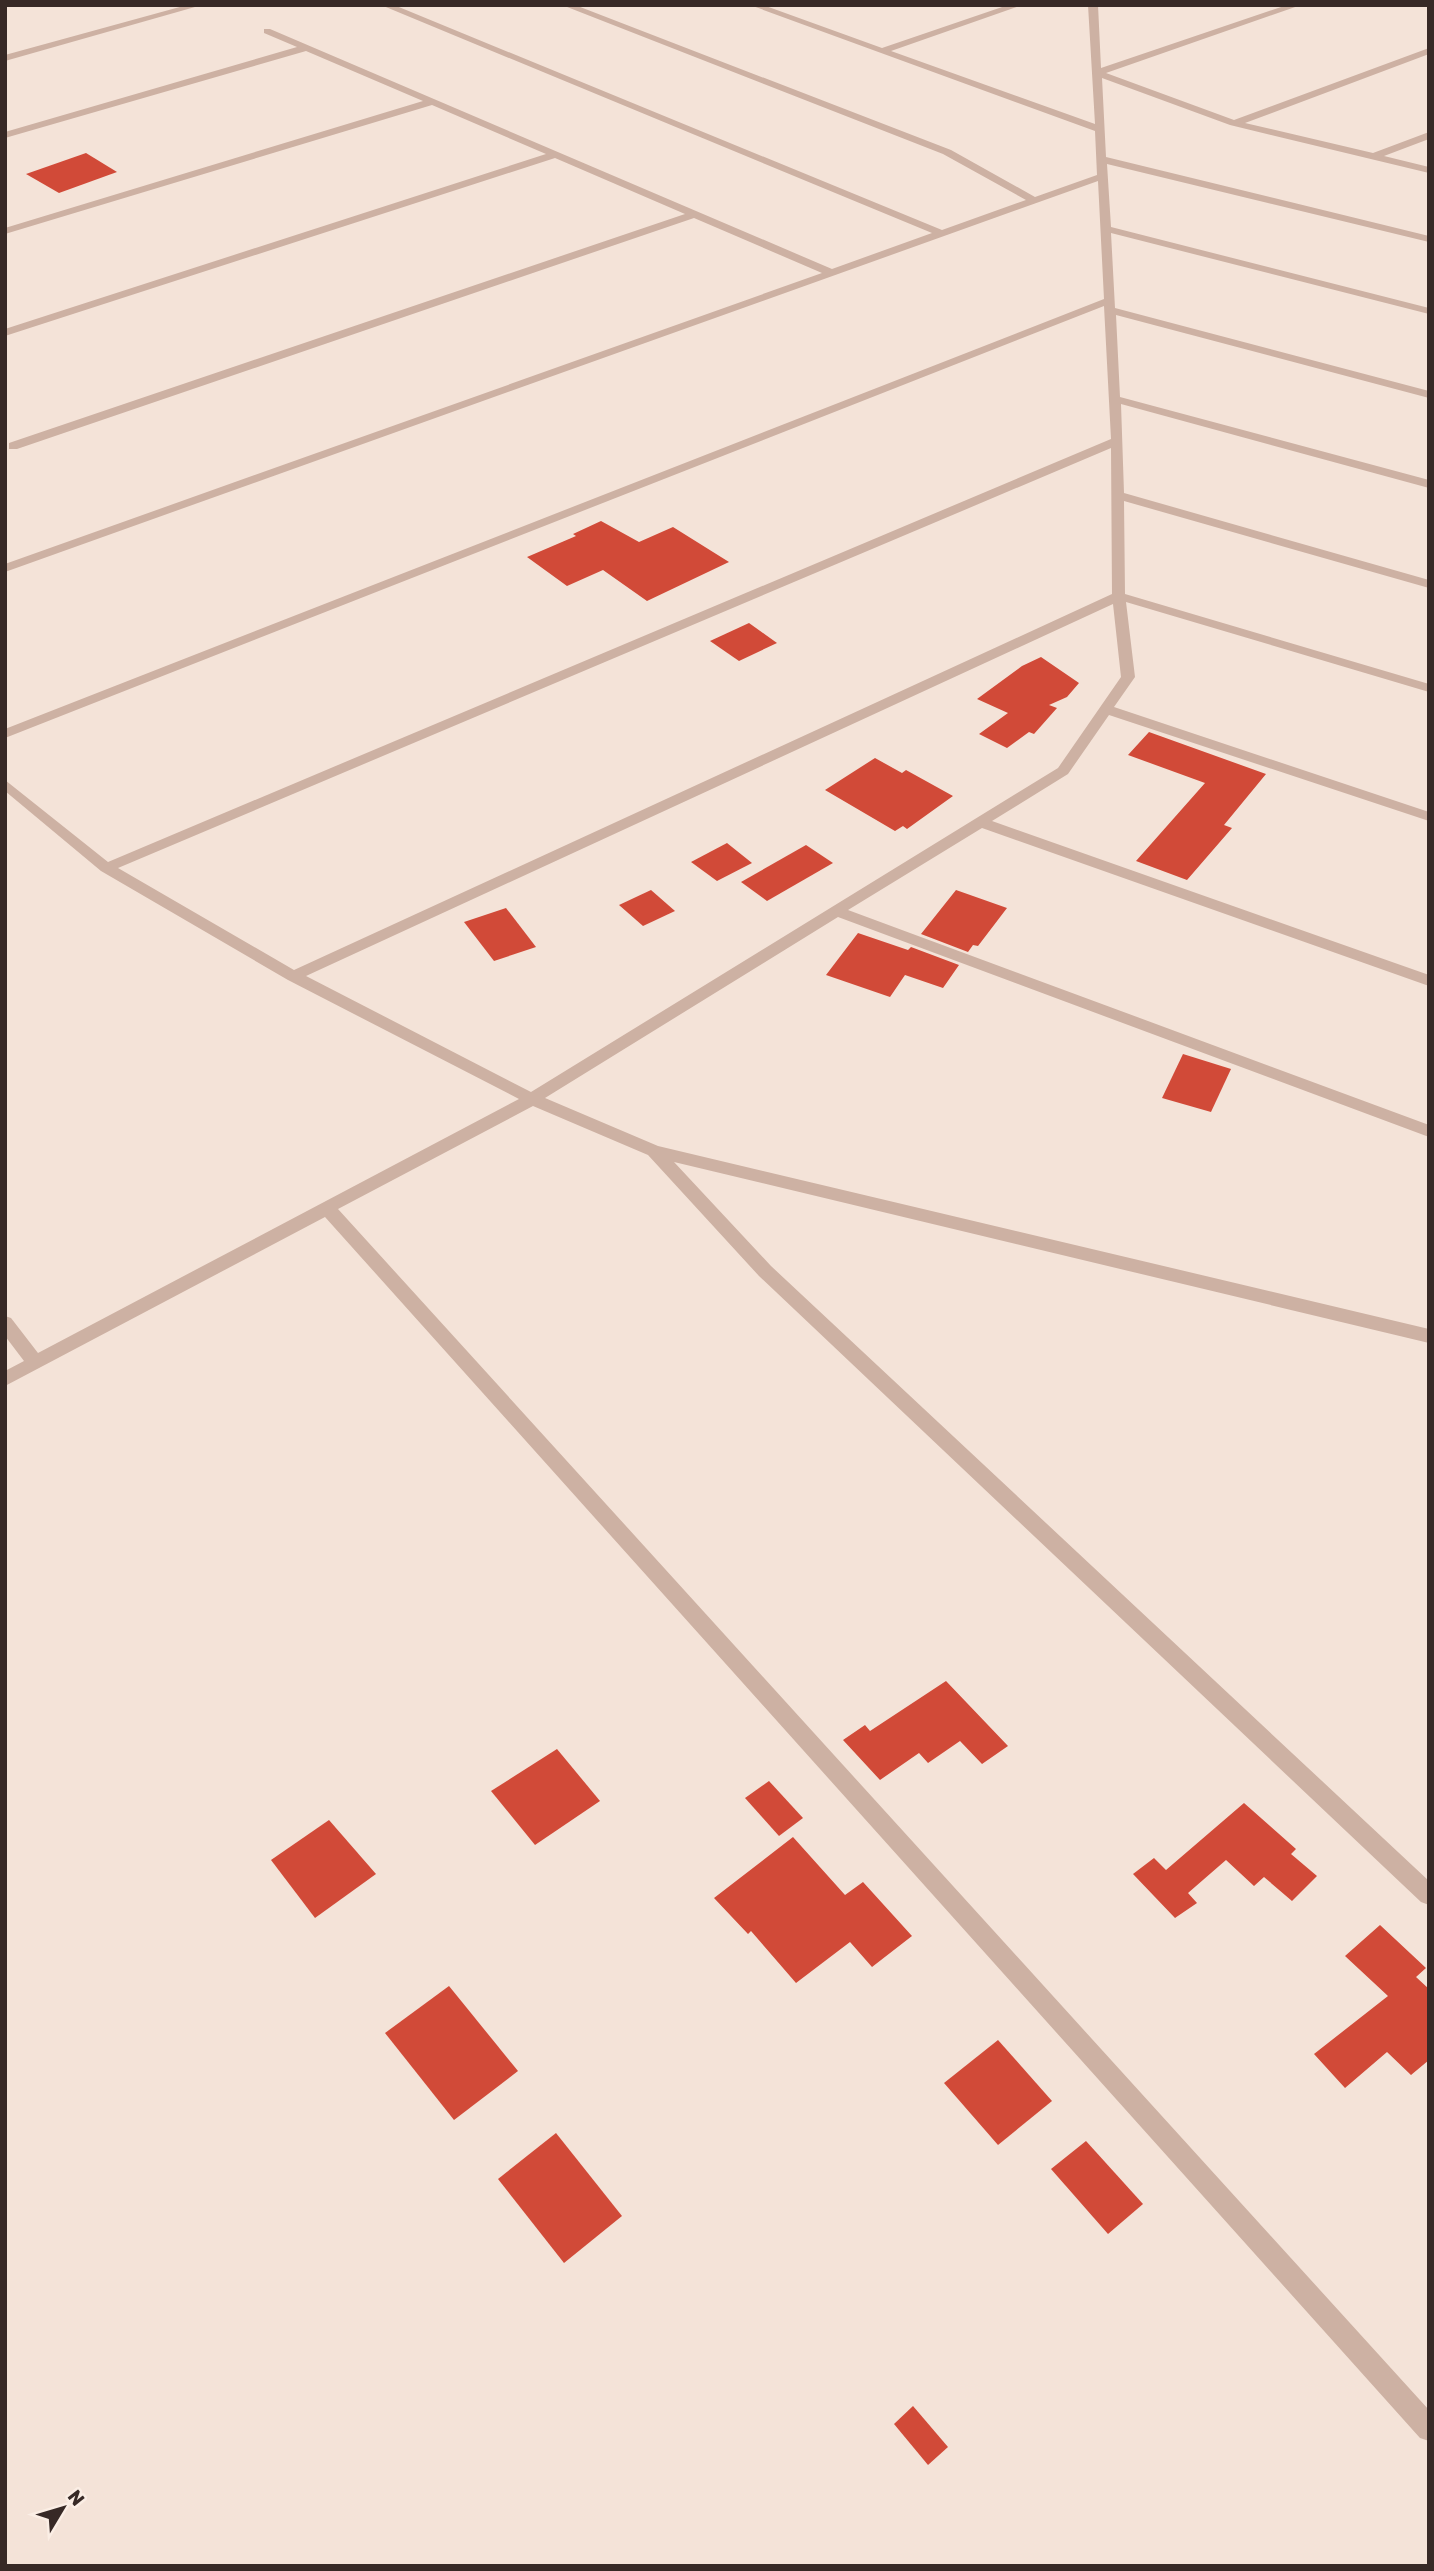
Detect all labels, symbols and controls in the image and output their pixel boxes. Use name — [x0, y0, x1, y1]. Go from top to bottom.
north arrow — [28, 2473, 98, 2543]
text: N — [63, 2485, 89, 2510]

